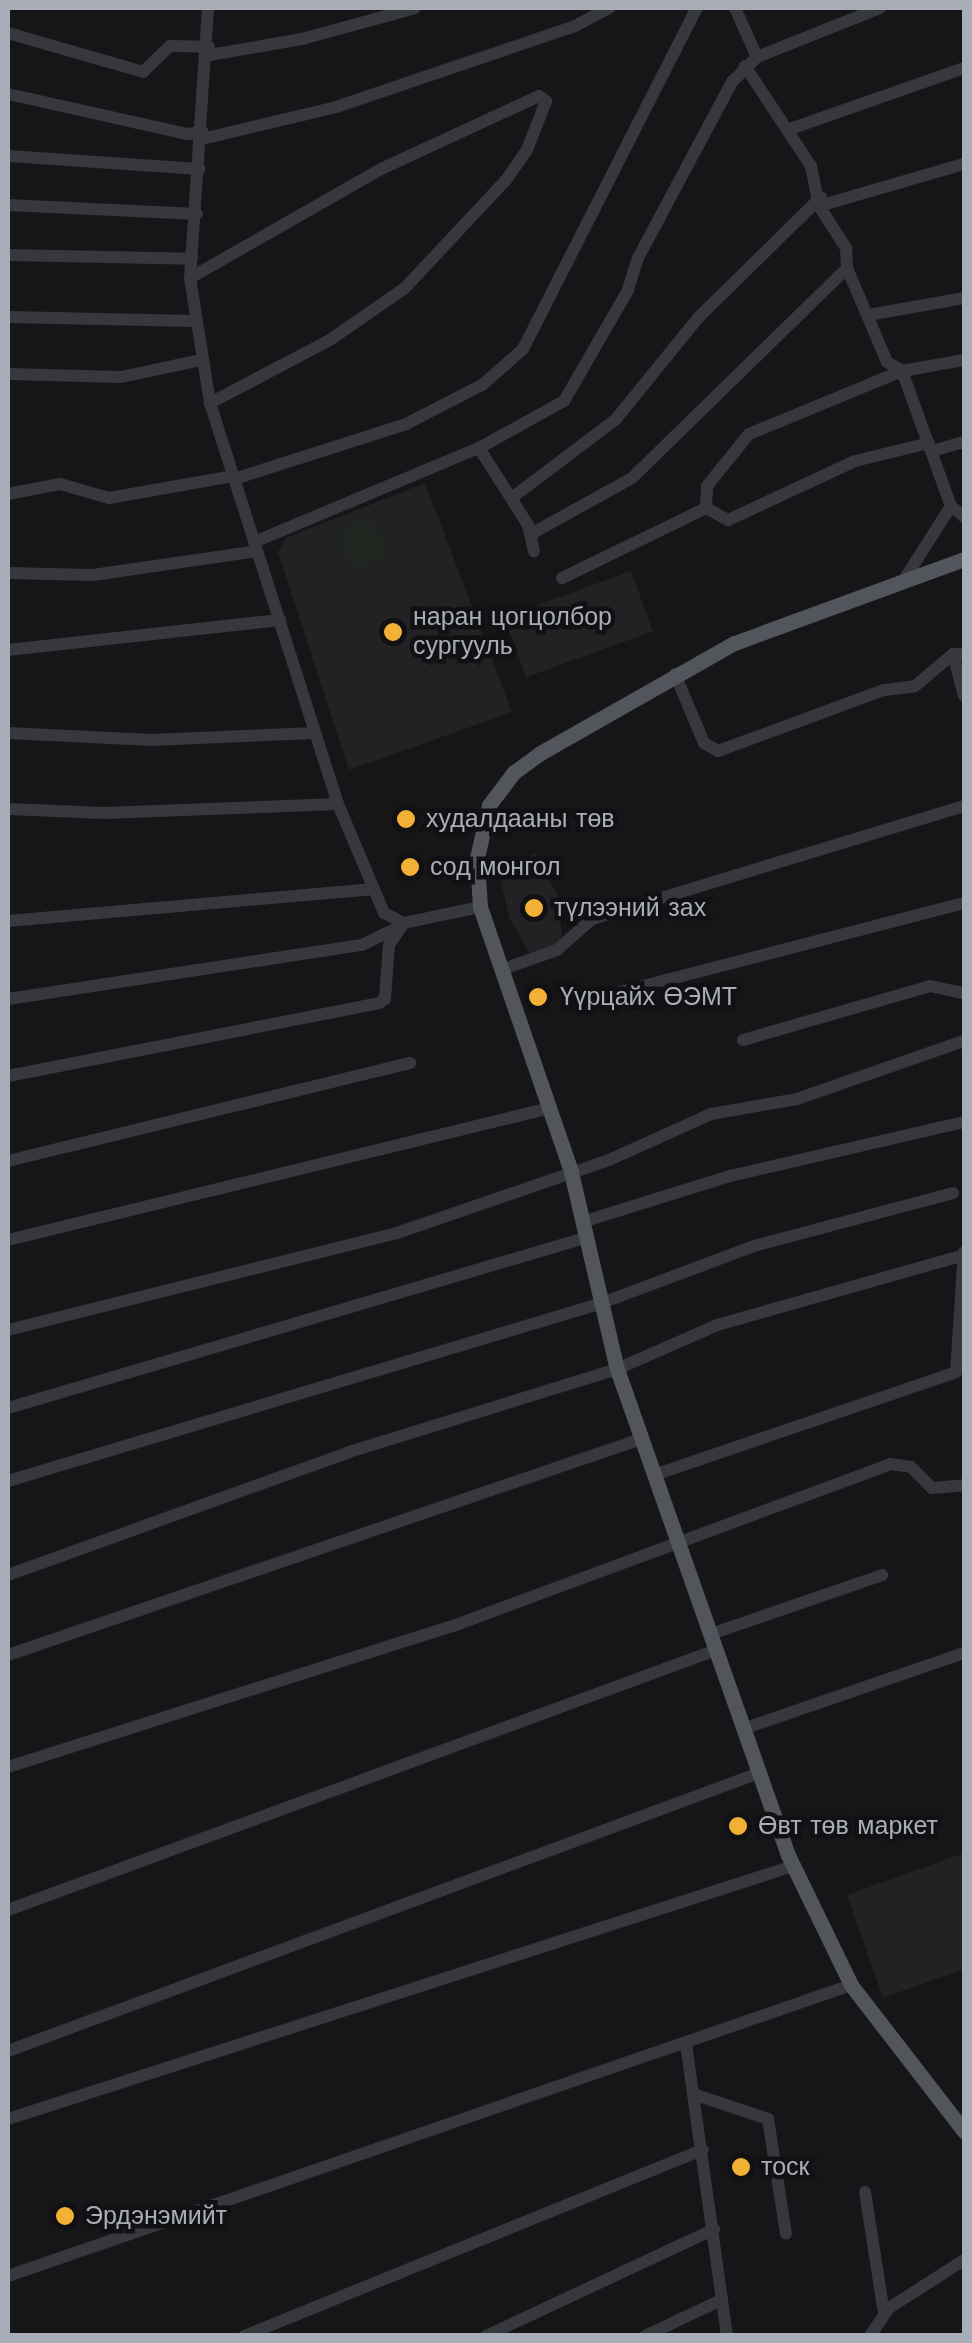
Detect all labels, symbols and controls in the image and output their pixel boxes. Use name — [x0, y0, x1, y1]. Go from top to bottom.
place label: наран цогцолбор сургууль — [413, 603, 612, 662]
marker: наран цогцолбор сургууль — [382, 621, 404, 643]
place label: худалдааны төв — [426, 804, 615, 834]
marker: худалдааны төв — [395, 808, 417, 830]
place label: сод монгол — [430, 852, 561, 882]
marker: сод монгол — [399, 856, 421, 878]
place label: түлээний зах — [554, 893, 706, 923]
marker: түлээний зах — [523, 897, 545, 919]
place label: Үүрцайх ӨЭМТ — [560, 982, 737, 1012]
marker: Үүрцайх ӨЭМТ — [525, 984, 551, 1010]
place label: Өвт төв маркет — [758, 1811, 938, 1841]
marker: Өвт төв маркет — [727, 1815, 749, 1837]
place label: тоск — [761, 2152, 810, 2182]
marker: тоск — [730, 2156, 752, 2178]
place label: Эрдэнэмийт — [85, 2201, 227, 2231]
marker: Эрдэнэмийт — [54, 2205, 76, 2227]

